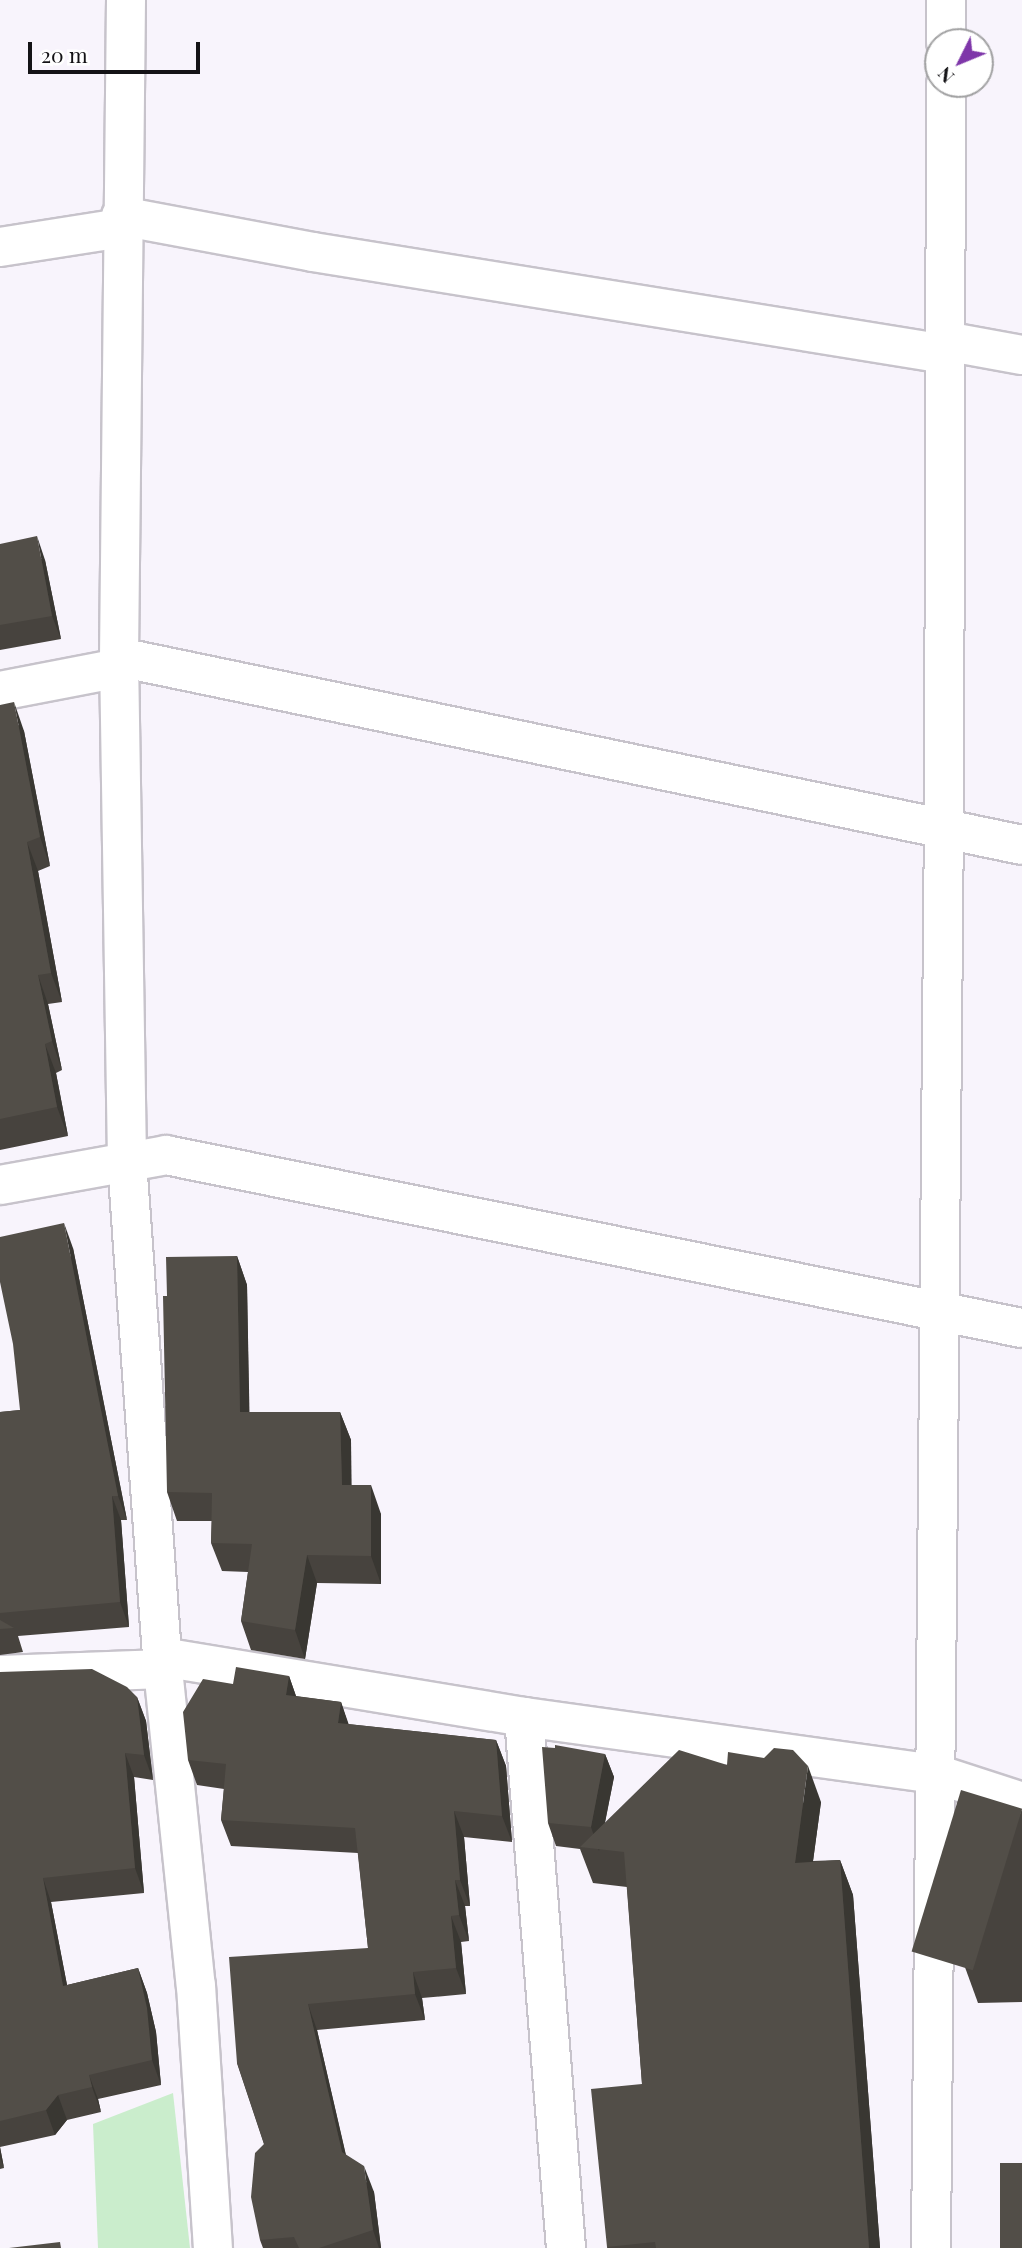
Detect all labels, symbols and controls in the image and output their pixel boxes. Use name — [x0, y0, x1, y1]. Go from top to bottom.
scale bar — [32, 28, 203, 72]
north arrow — [924, 28, 994, 98]
text: 20 m — [41, 40, 88, 68]
text: N — [931, 62, 959, 90]

